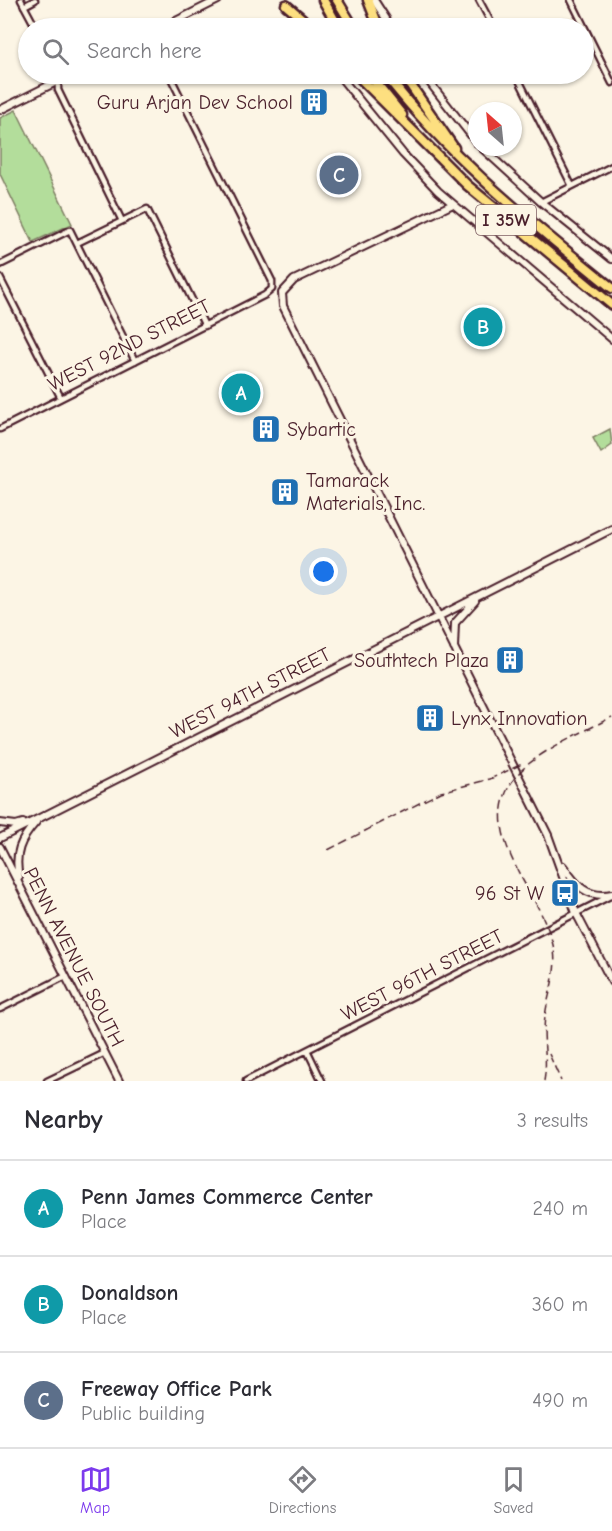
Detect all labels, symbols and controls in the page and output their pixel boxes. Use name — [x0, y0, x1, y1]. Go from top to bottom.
search box — [18, 18, 594, 84]
icon: search — [39, 35, 72, 68]
text: Search here — [87, 38, 202, 64]
building icon: Guru Arjan Dev School — [298, 86, 330, 118]
place label: Guru Arjan Dev School — [97, 91, 293, 114]
north arrow — [468, 102, 522, 156]
pin: C — [320, 152, 358, 198]
road number: I 35W — [476, 205, 536, 235]
street label: WEST 92ND STREET — [44, 294, 214, 396]
pin: B — [464, 304, 502, 350]
pin: A — [222, 370, 260, 416]
building icon: Sybartic — [250, 413, 282, 445]
place label: Sybartic — [287, 418, 356, 441]
place label: Tamarack Materials, Inc. — [306, 469, 425, 515]
building icon: Tamarack Materials, Inc. — [269, 476, 301, 508]
your location — [309, 557, 338, 586]
street label: WEST 94TH STREET — [166, 642, 335, 744]
building icon: Southtech Plaza — [494, 644, 526, 676]
place label: Southtech Plaza — [354, 649, 489, 672]
building icon: Lynx Innovation — [414, 702, 446, 734]
place label: Lynx Innovation — [451, 707, 588, 730]
street label: PENN AVENUE SOUTH — [19, 864, 129, 1050]
bus stop icon: 96 St W — [549, 877, 581, 909]
place label: 96 St W — [475, 882, 545, 905]
street label: WEST 96TH STREET — [337, 924, 507, 1026]
text: Nearby — [24, 1105, 103, 1135]
text: 3 results — [517, 1109, 588, 1132]
text: Penn James Commerce Center — [81, 1184, 373, 1210]
text: A — [38, 1197, 49, 1220]
text: 240 m — [533, 1197, 588, 1220]
text: Place — [81, 1210, 127, 1233]
text: Donaldson — [81, 1280, 179, 1306]
text: B — [37, 1293, 50, 1316]
text: 360 m — [532, 1293, 588, 1316]
text: Place — [81, 1306, 127, 1329]
text: Freeway Office Park — [81, 1376, 272, 1402]
text: C — [37, 1389, 50, 1412]
text: 490 m — [532, 1389, 588, 1412]
text: Public building — [81, 1402, 205, 1425]
tab: Map — [79, 1463, 112, 1517]
tab: Directions — [269, 1463, 336, 1517]
tab: Saved — [493, 1463, 533, 1517]

